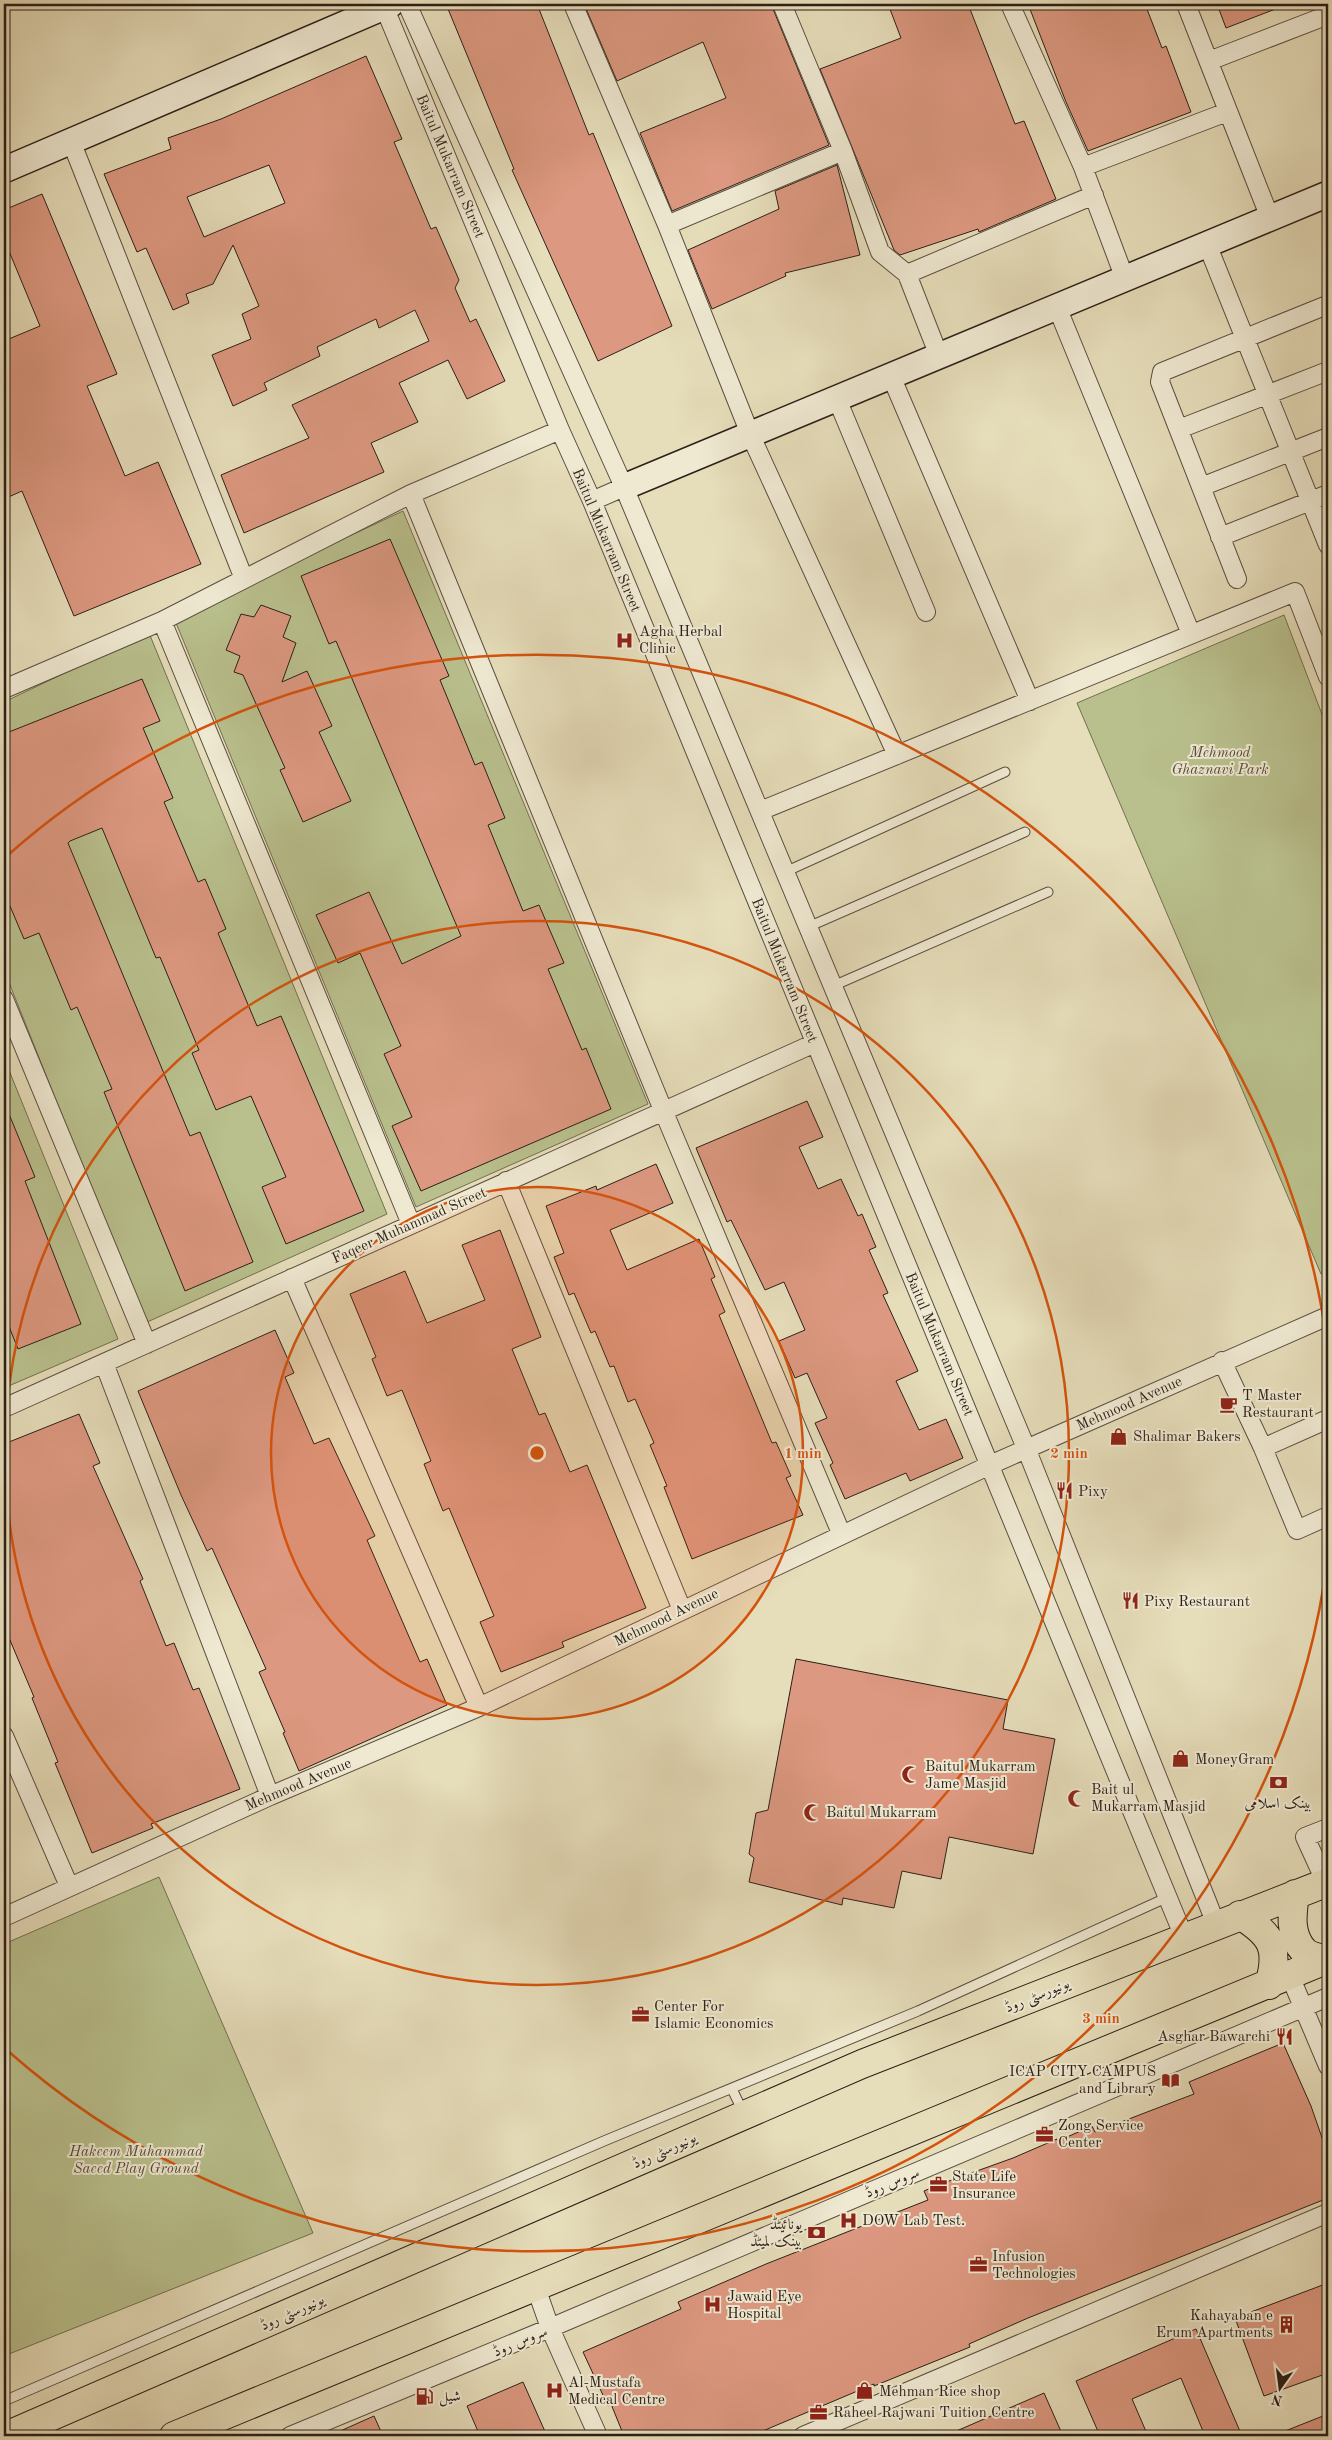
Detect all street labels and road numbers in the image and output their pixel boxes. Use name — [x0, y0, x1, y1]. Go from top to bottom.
street label: Baitul Mukarram Street — [412, 92, 487, 241]
street label: Baitul Mukarram Street — [568, 466, 643, 615]
street label: Baitul Mukarram Street — [748, 896, 820, 1045]
street label: Faqeer Muhammad Street — [330, 1185, 489, 1267]
street label: Baitul Mukarram Street — [901, 1270, 976, 1419]
street label: Mehmood Avenue — [1074, 1374, 1185, 1434]
street label: Mehmood Avenue — [612, 1587, 721, 1650]
street label: Mehmood Avenue — [243, 1756, 354, 1815]
street label: یونیورسٹی روڈ — [1002, 1974, 1074, 2018]
street label: یونیورسٹی روڈ — [630, 2128, 701, 2174]
street label: سروس روڈ — [863, 2163, 922, 2202]
street label: یونیورسٹی روڈ — [258, 2290, 329, 2336]
street label: سروس روڈ — [491, 2322, 550, 2361]

